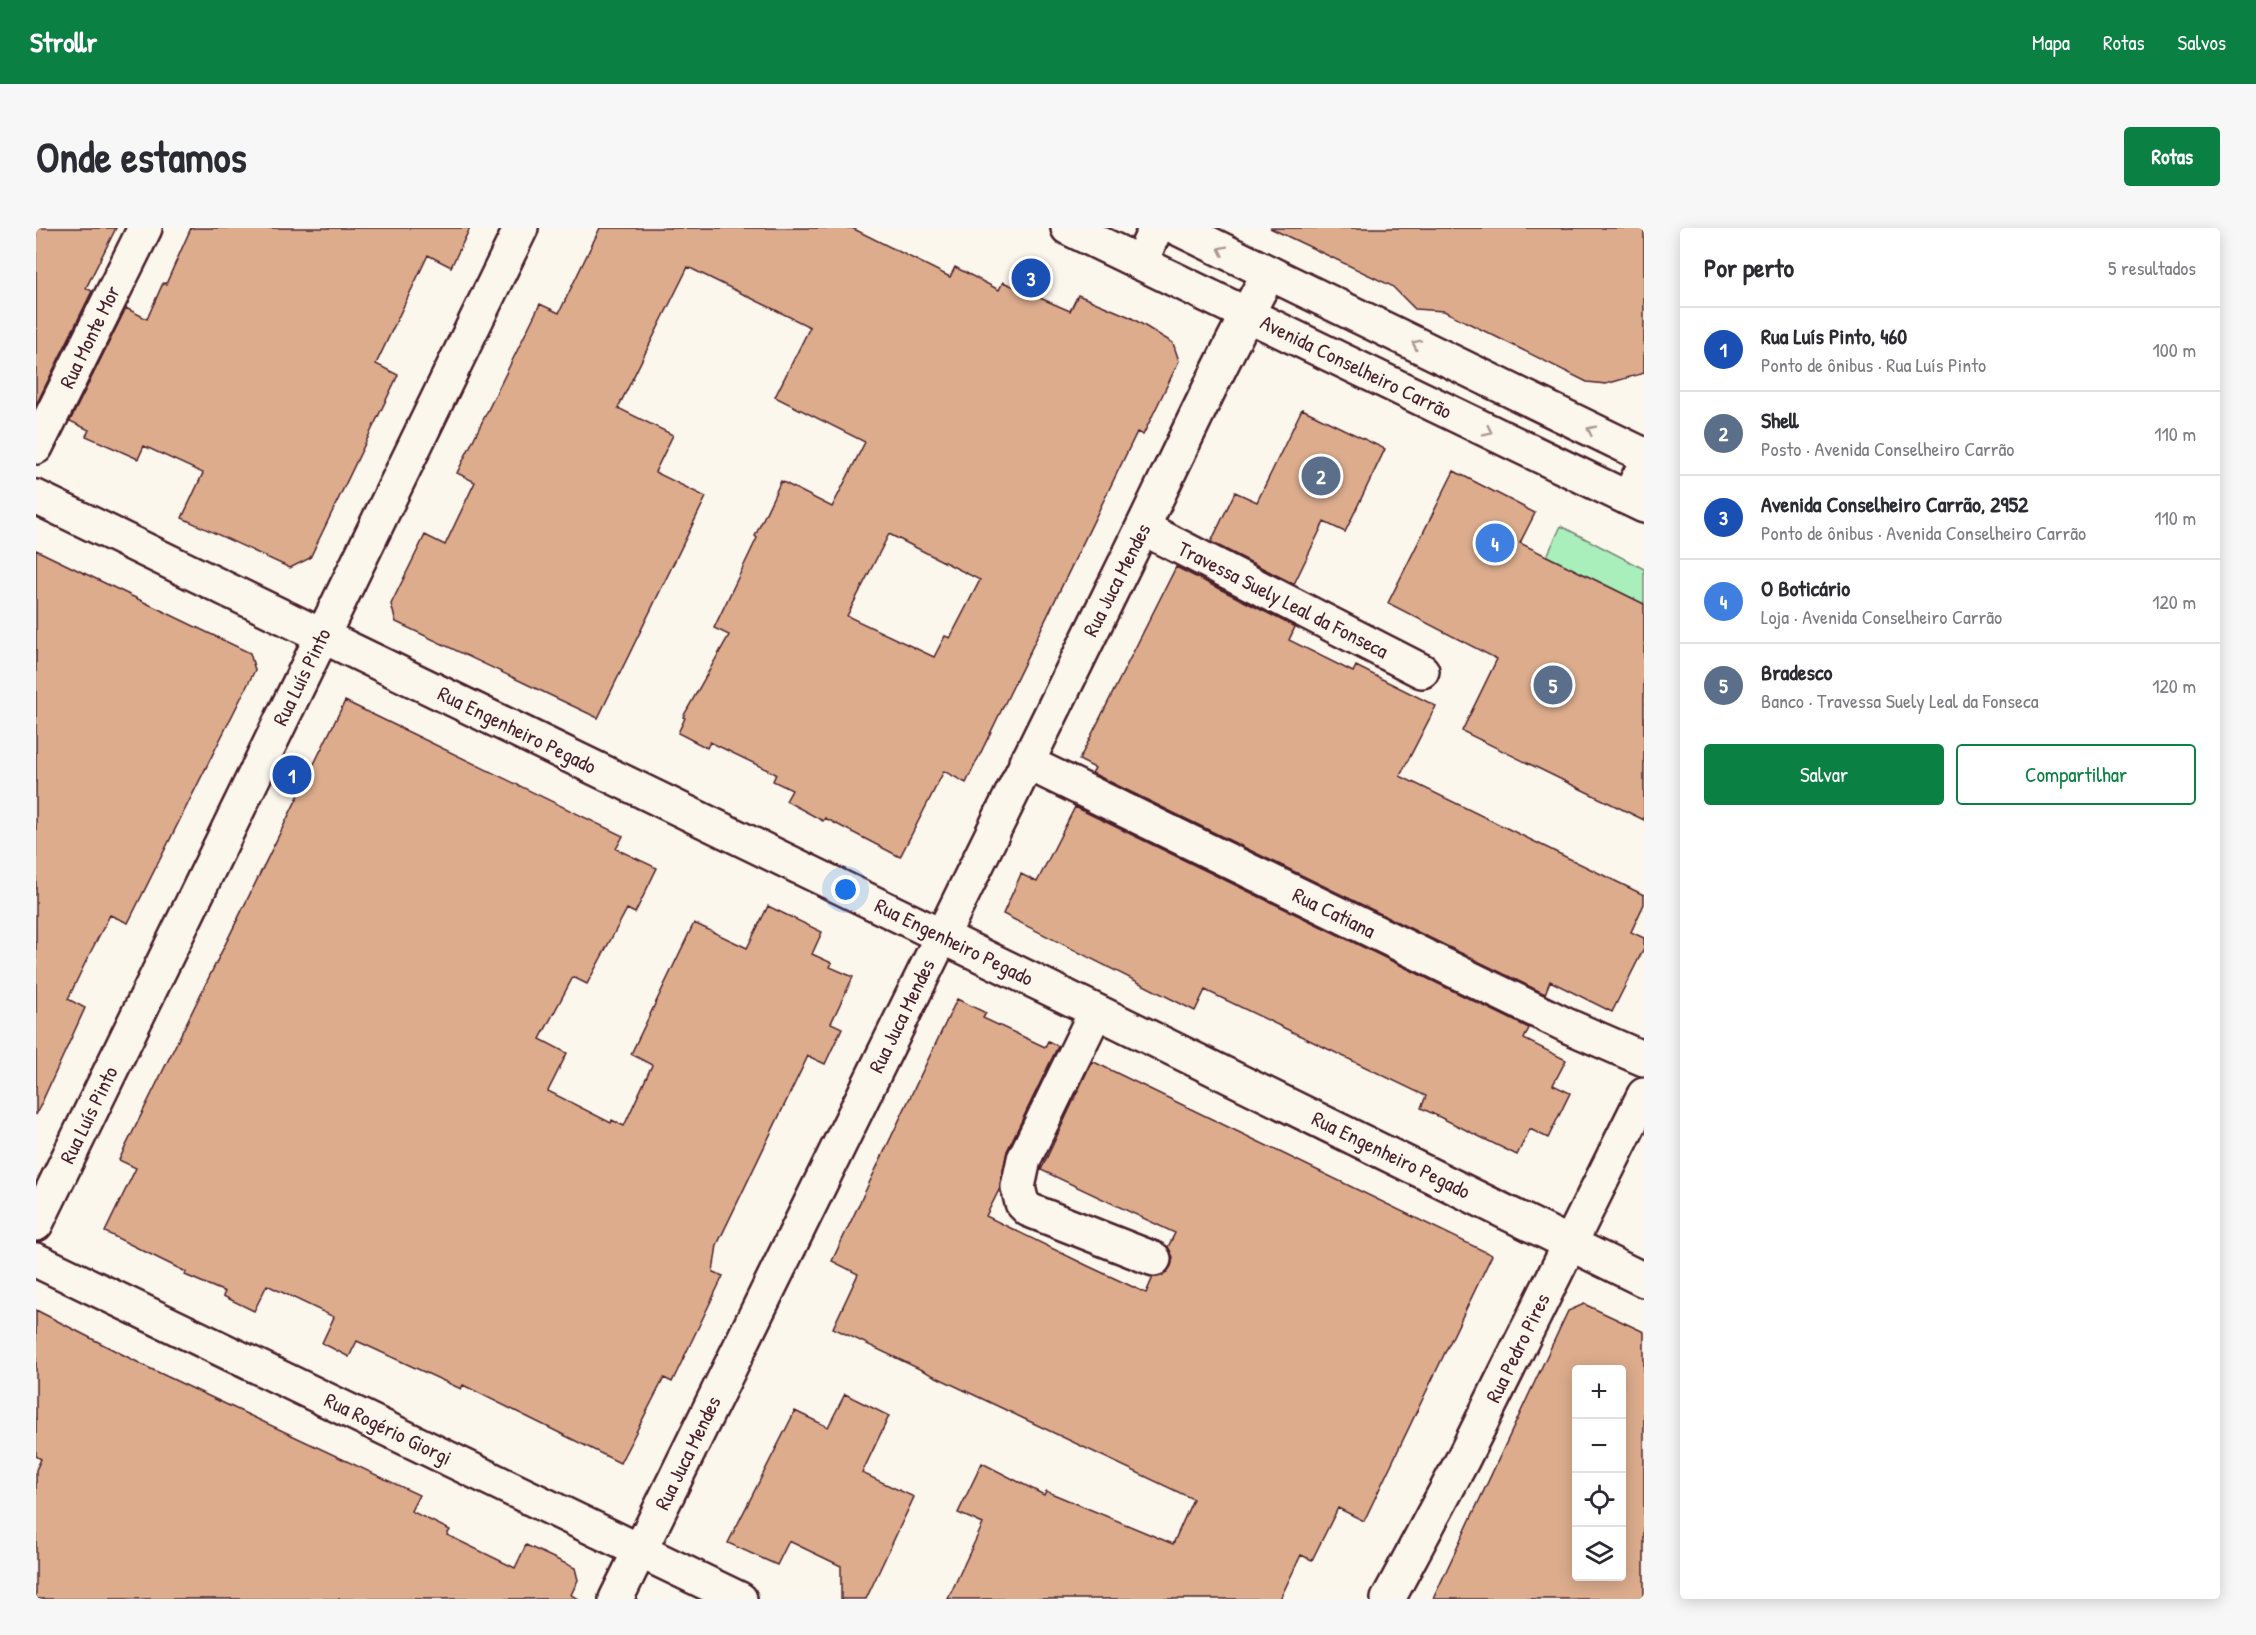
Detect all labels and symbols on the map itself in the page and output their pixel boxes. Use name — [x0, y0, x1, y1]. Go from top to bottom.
one-way arrow — [1217, 246, 1228, 258]
pin: 3 — [1012, 256, 1050, 300]
street label: Rua Monte Mor — [52, 281, 127, 393]
street label: Avenida Conselheiro Carrão — [1256, 308, 1457, 426]
one-way arrow — [1411, 340, 1422, 352]
one-way arrow — [1482, 424, 1492, 435]
one-way arrow — [1587, 425, 1598, 437]
pin: 2 — [1302, 454, 1340, 498]
street label: Rua Juca Mendes — [1076, 518, 1157, 641]
pin: 4 — [1476, 520, 1514, 566]
street label: Travessa Suely Leal da Fonseca — [1173, 534, 1393, 665]
street label: Rua Luís Pinto — [266, 623, 338, 730]
pin: 5 — [1534, 662, 1573, 708]
street label: Rua Engenheiro Pegado — [433, 679, 601, 780]
pin: 1 — [272, 752, 312, 798]
your location — [831, 875, 860, 904]
street label: Rua Catiana — [1288, 880, 1380, 945]
street label: Rua Engenheiro Pegado — [870, 891, 1038, 992]
street label: Rua Juca Mendes — [861, 954, 942, 1078]
street label: Rua Luís Pinto — [53, 1061, 125, 1168]
street label: Rua Engenheiro Pegado — [1307, 1104, 1475, 1205]
street label: Rua Pedro Pires — [1479, 1288, 1557, 1407]
street label: Rua Rogério Giorgi — [320, 1385, 457, 1472]
street label: Rua Juca Mendes — [647, 1391, 728, 1515]

